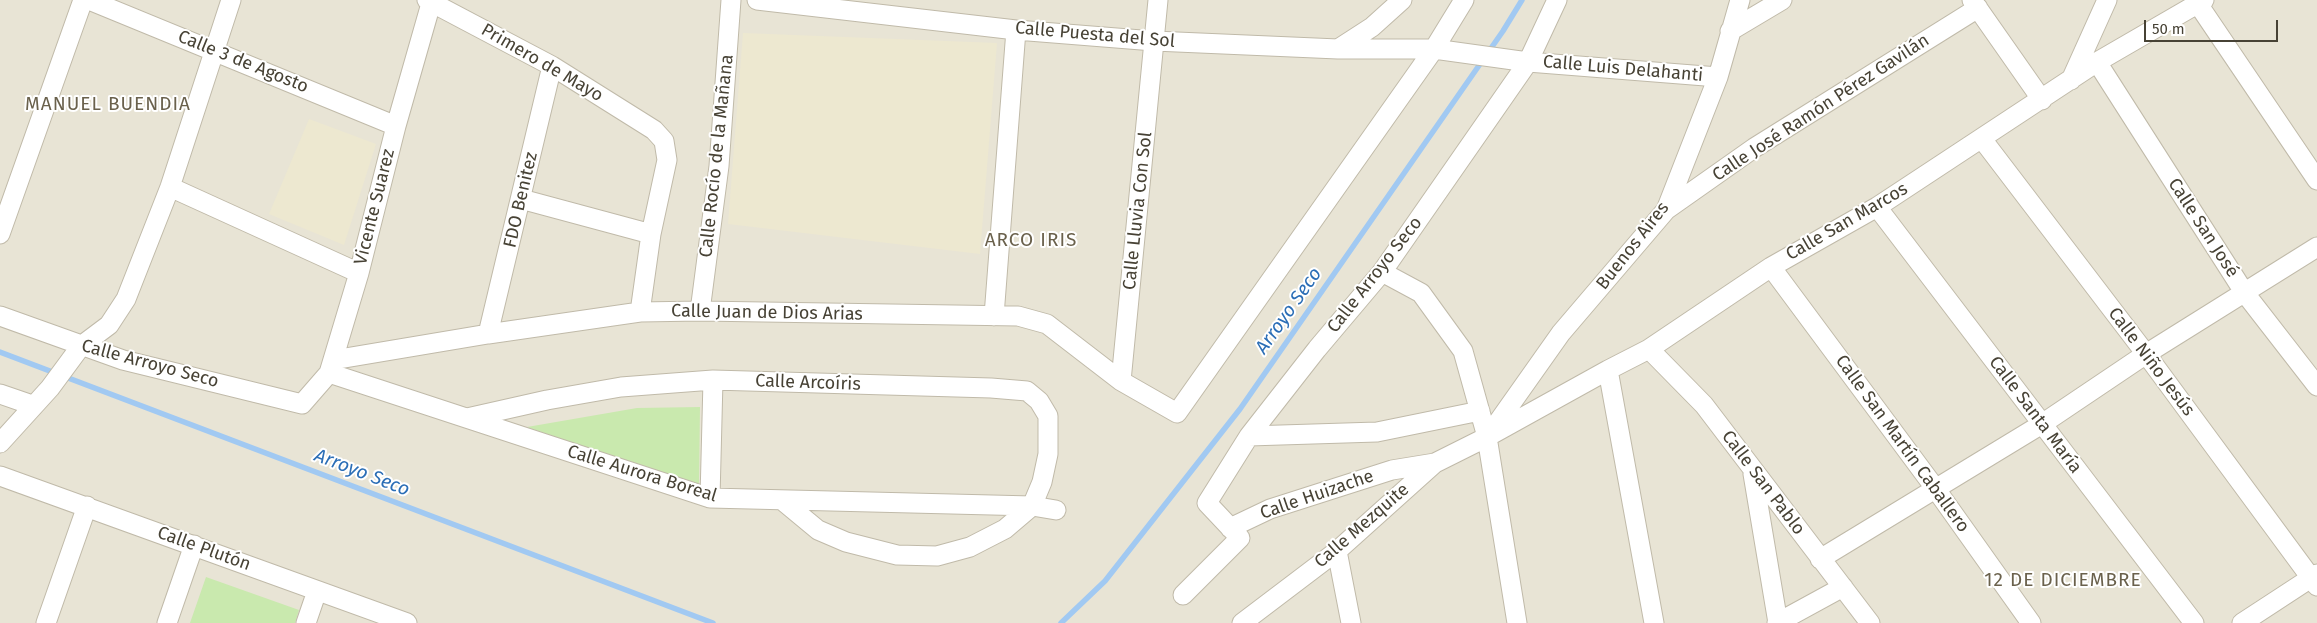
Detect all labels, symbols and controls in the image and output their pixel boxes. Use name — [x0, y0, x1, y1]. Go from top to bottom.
scale bar — [2147, 10, 2281, 42]
street label: Calle Puesta del Sol — [1014, 17, 1176, 53]
street label: Primero de Mayo — [477, 19, 607, 107]
text: 50 m — [2152, 20, 2185, 38]
street label: Calle 3 de Agosto — [175, 26, 311, 98]
street label: Calle José Ramón Pérez Gavilán — [1709, 30, 1933, 186]
street label: Calle Luis Delahanti — [1542, 51, 1704, 87]
street label: Calle Rocío de la Mañana — [696, 53, 738, 259]
district label: MANUEL BUENDIA — [23, 94, 193, 116]
street label: Calle Lluvia Con Sol — [1119, 131, 1157, 291]
street label: Vicente Suarez — [350, 147, 400, 267]
street label: FDO Benitez — [499, 150, 543, 250]
street label: Calle San José — [2163, 174, 2243, 282]
street label: Calle San Marcos — [1782, 178, 1912, 266]
street label: Buenos Aires — [1592, 198, 1674, 294]
street label: Calle Arroyo Seco — [1323, 213, 1427, 337]
district label: ARCO IRIS — [984, 230, 1078, 252]
water label: Arroyo Seco — [1251, 263, 1327, 359]
street label: Calle Juan de Dios Arias — [671, 301, 863, 325]
street label: Calle Niño Jesús — [2103, 303, 2199, 421]
street label: Calle Arroyo Seco — [79, 335, 221, 393]
street label: Calle San Martín Caballero — [1830, 351, 1974, 537]
street label: Calle Santa María — [1984, 352, 2086, 478]
street label: Calle Arcoíris — [755, 370, 861, 396]
street label: Calle San Pablo — [1717, 427, 1809, 539]
street label: Calle Aurora Boreal — [564, 441, 720, 507]
water label: Arroyo Seco — [311, 444, 413, 502]
street label: Calle Huizache — [1257, 465, 1377, 525]
street label: Calle Mezquite — [1310, 479, 1414, 573]
street label: Calle Plutón — [154, 522, 254, 576]
district label: 12 DE DICIEMBRE — [1982, 570, 2144, 592]

